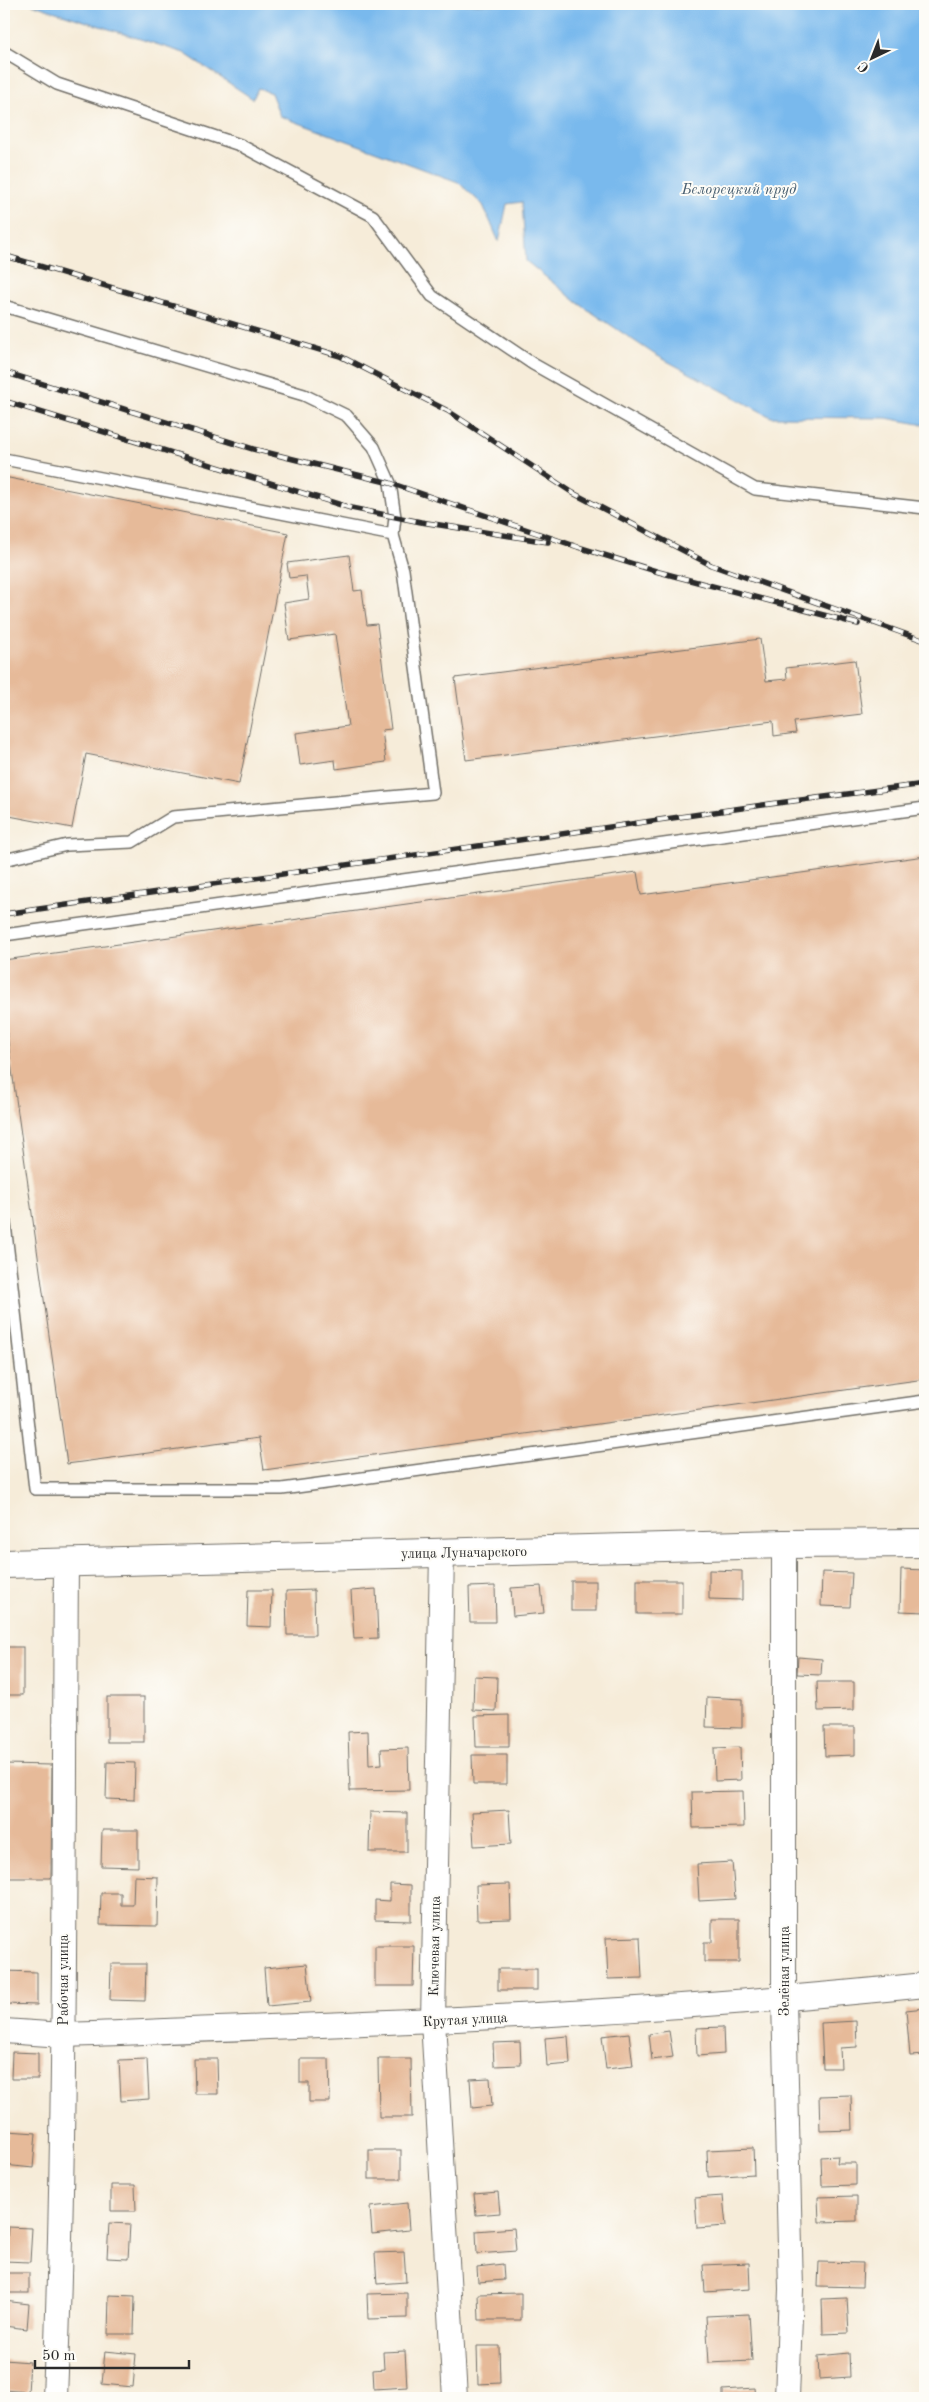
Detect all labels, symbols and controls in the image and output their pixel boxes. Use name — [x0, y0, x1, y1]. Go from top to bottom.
north arrow — [846, 32, 896, 82]
text: С — [856, 59, 872, 75]
water label: Белорецкий пруд — [681, 183, 797, 198]
street label: улица Луначарского — [401, 1545, 527, 1561]
street label: Ключевая улица — [427, 1896, 443, 1996]
street label: Зелёная улица — [778, 1926, 792, 2016]
street label: Рабочая улица — [57, 1934, 71, 2026]
street label: Крутая улица — [422, 2011, 508, 2029]
scale bar — [35, 2337, 189, 2369]
text: 50 m — [42, 2349, 76, 2364]

